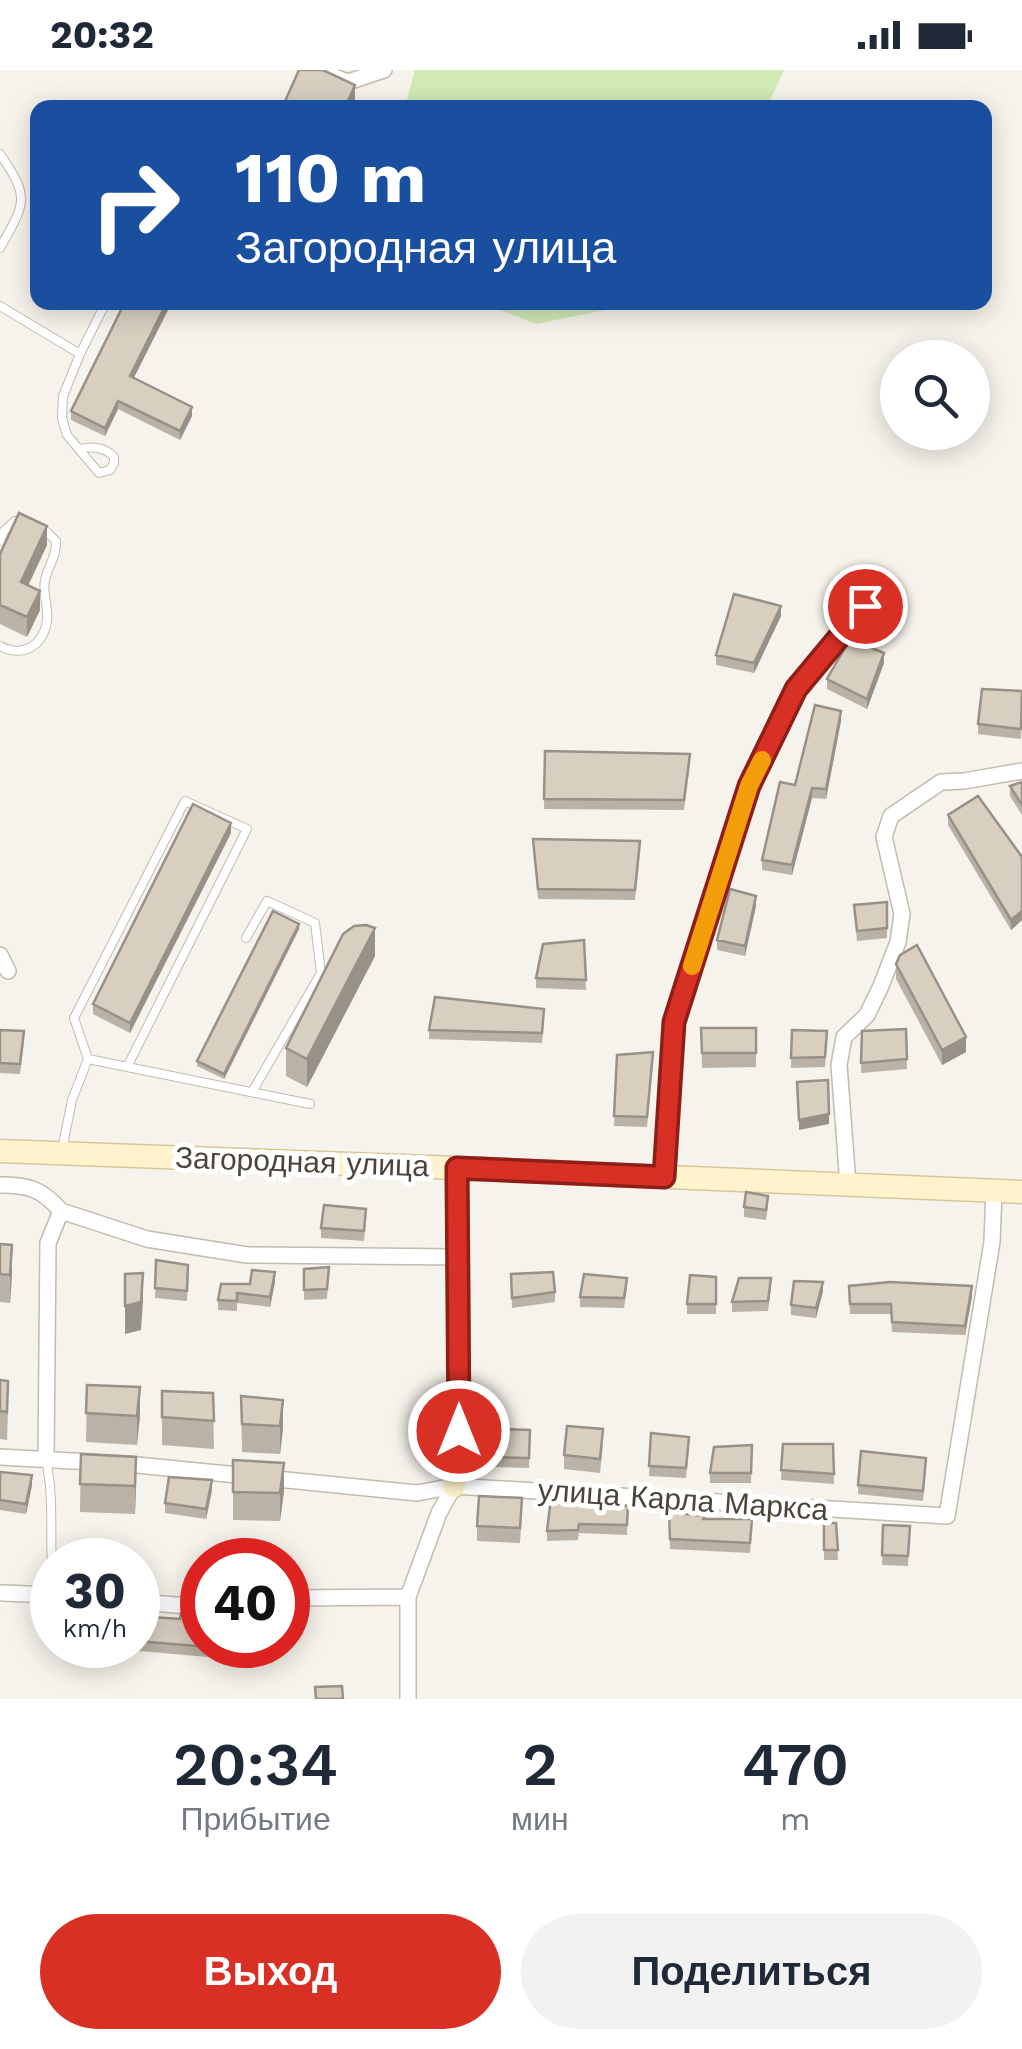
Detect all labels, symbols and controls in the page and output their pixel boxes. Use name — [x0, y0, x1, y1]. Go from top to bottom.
text: 20:32 — [50, 13, 154, 57]
text: 110 m — [235, 137, 426, 219]
icon: right — [70, 140, 200, 270]
text: Загородная улица — [235, 221, 616, 274]
map controls — [880, 340, 990, 450]
button: search — [880, 340, 990, 450]
pin — [823, 564, 908, 649]
icon: arrive — [838, 579, 893, 634]
street label: Загородная улица — [174, 1140, 430, 1183]
position arrow — [407, 1379, 511, 1483]
street label: улица Карла Маркса — [537, 1472, 830, 1527]
speed limit sign: 40 — [180, 1538, 310, 1668]
text: 30 — [64, 1561, 126, 1620]
text: km/h — [63, 1614, 127, 1643]
text: 20:34 — [173, 1729, 338, 1800]
text: 2 — [522, 1729, 558, 1800]
text: 470 — [742, 1729, 849, 1800]
text: Прибытие — [180, 1800, 331, 1838]
text: мин — [511, 1800, 569, 1838]
text: m — [780, 1800, 811, 1838]
button: Выход — [40, 1914, 501, 2029]
button: Поделиться — [521, 1914, 982, 2029]

